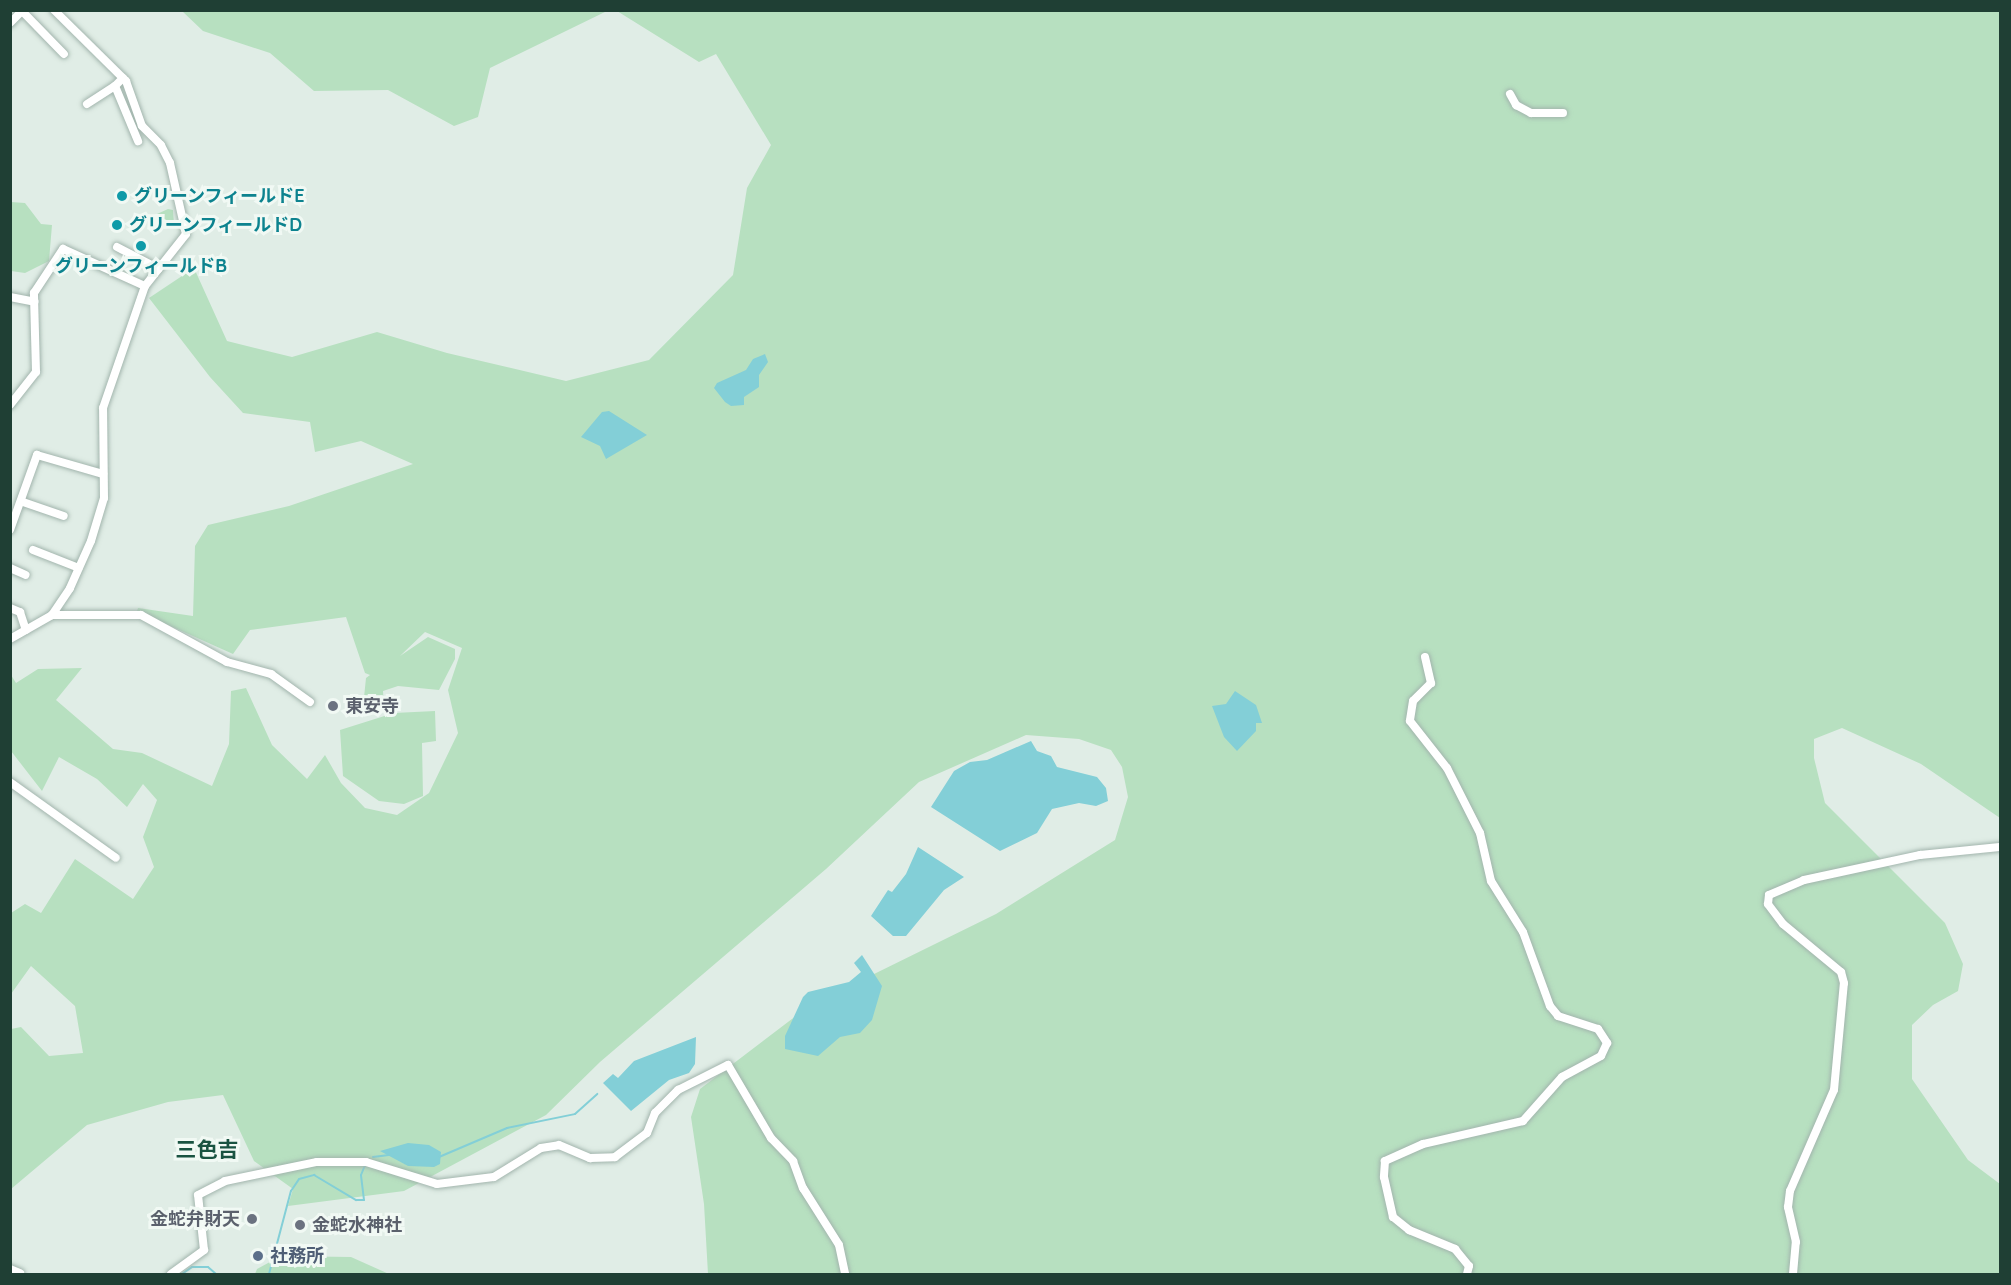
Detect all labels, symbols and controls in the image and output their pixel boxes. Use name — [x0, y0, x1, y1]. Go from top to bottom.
place label: グリーンフィールドE — [134, 185, 306, 207]
marker: グリーンフィールドE — [115, 189, 129, 203]
place label: グリーンフィールドD — [129, 214, 304, 236]
marker: グリーンフィールドD — [110, 218, 124, 232]
marker: グリーンフィールドB — [134, 239, 148, 253]
place label: グリーンフィールドB — [54, 255, 228, 277]
place label: 東安寺 — [345, 695, 399, 717]
marker: 東安寺 — [326, 699, 340, 713]
district label: 三色吉 — [176, 1136, 238, 1162]
place label: 金蛇弁財天 — [150, 1208, 240, 1230]
marker: 金蛇弁財天 — [245, 1212, 259, 1226]
place label: 金蛇水神社 — [312, 1214, 402, 1236]
marker: 金蛇水神社 — [293, 1218, 307, 1232]
place label: 社務所 — [270, 1245, 324, 1267]
marker: 社務所 — [251, 1249, 265, 1263]

